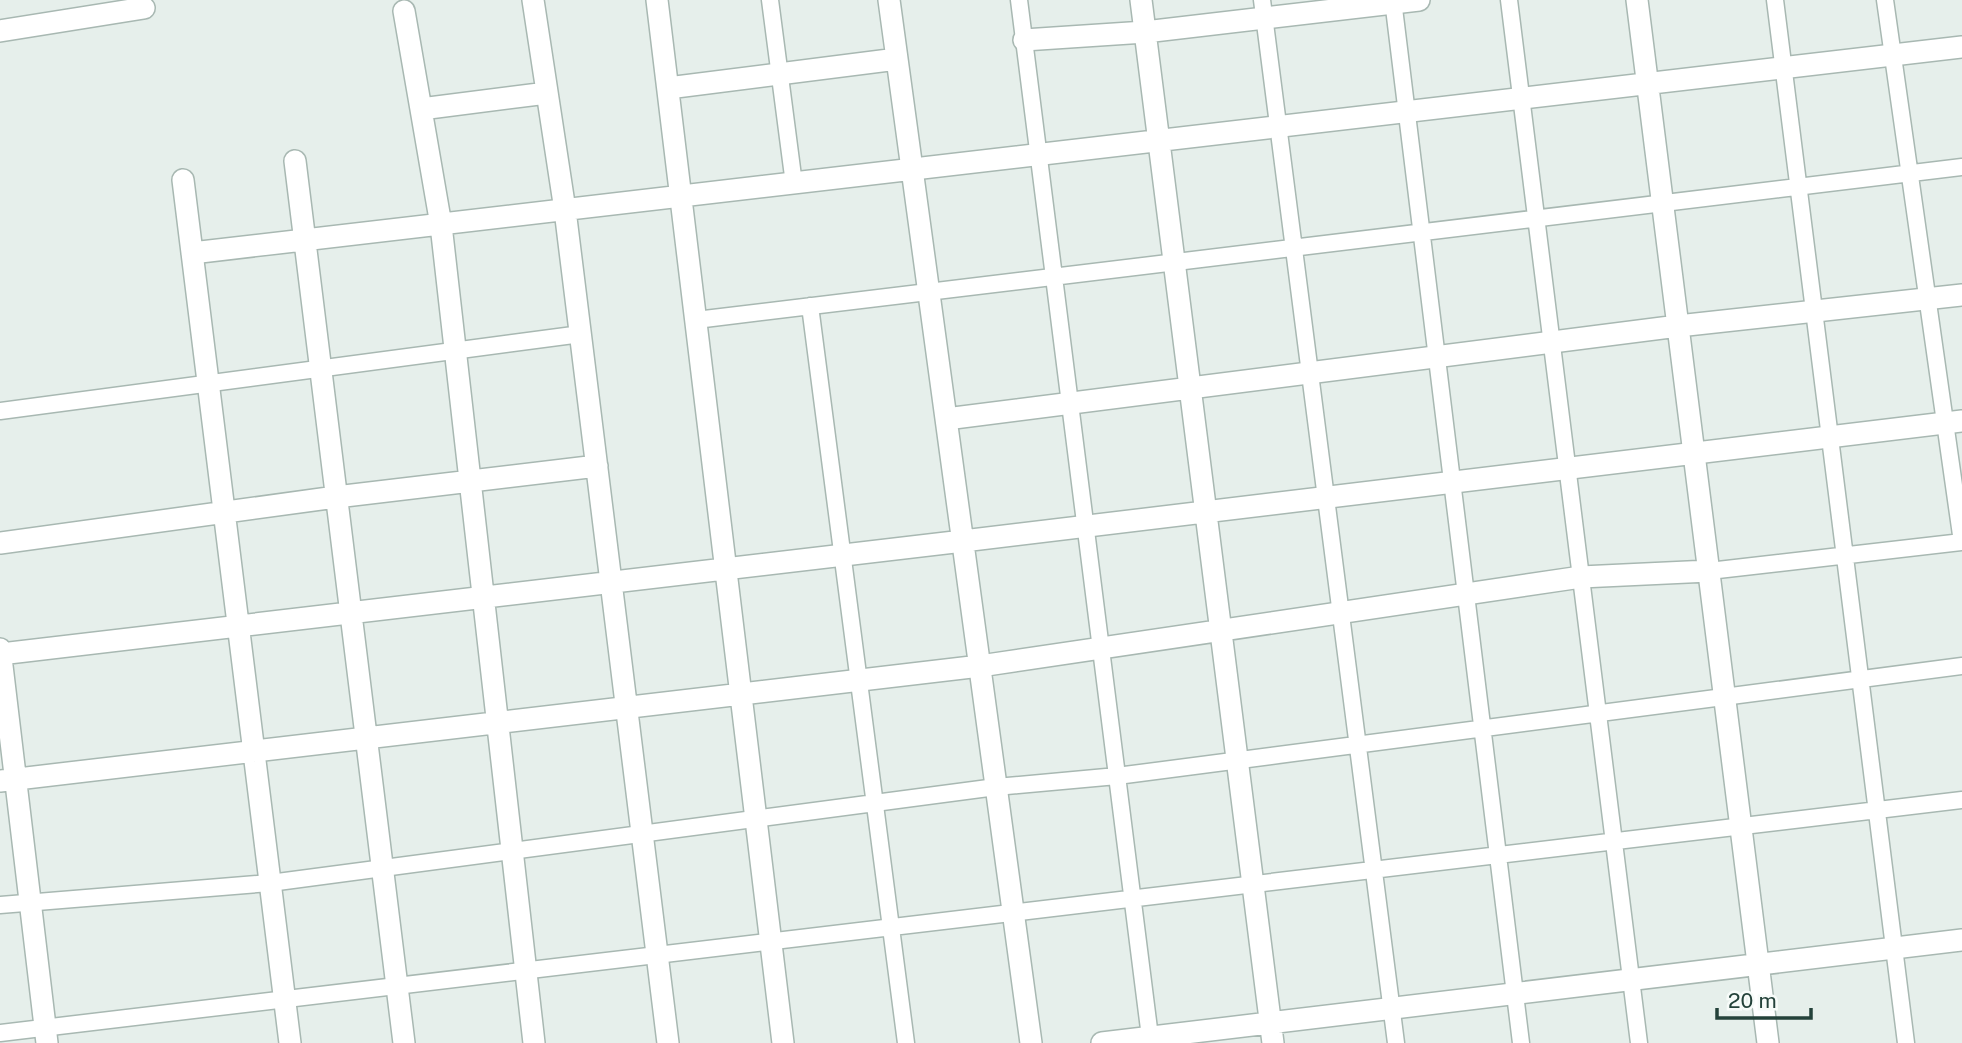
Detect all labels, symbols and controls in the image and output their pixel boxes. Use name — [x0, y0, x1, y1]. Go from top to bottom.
scale bar — [1717, 976, 1812, 1020]
text: 20 m — [1728, 988, 1777, 1013]

